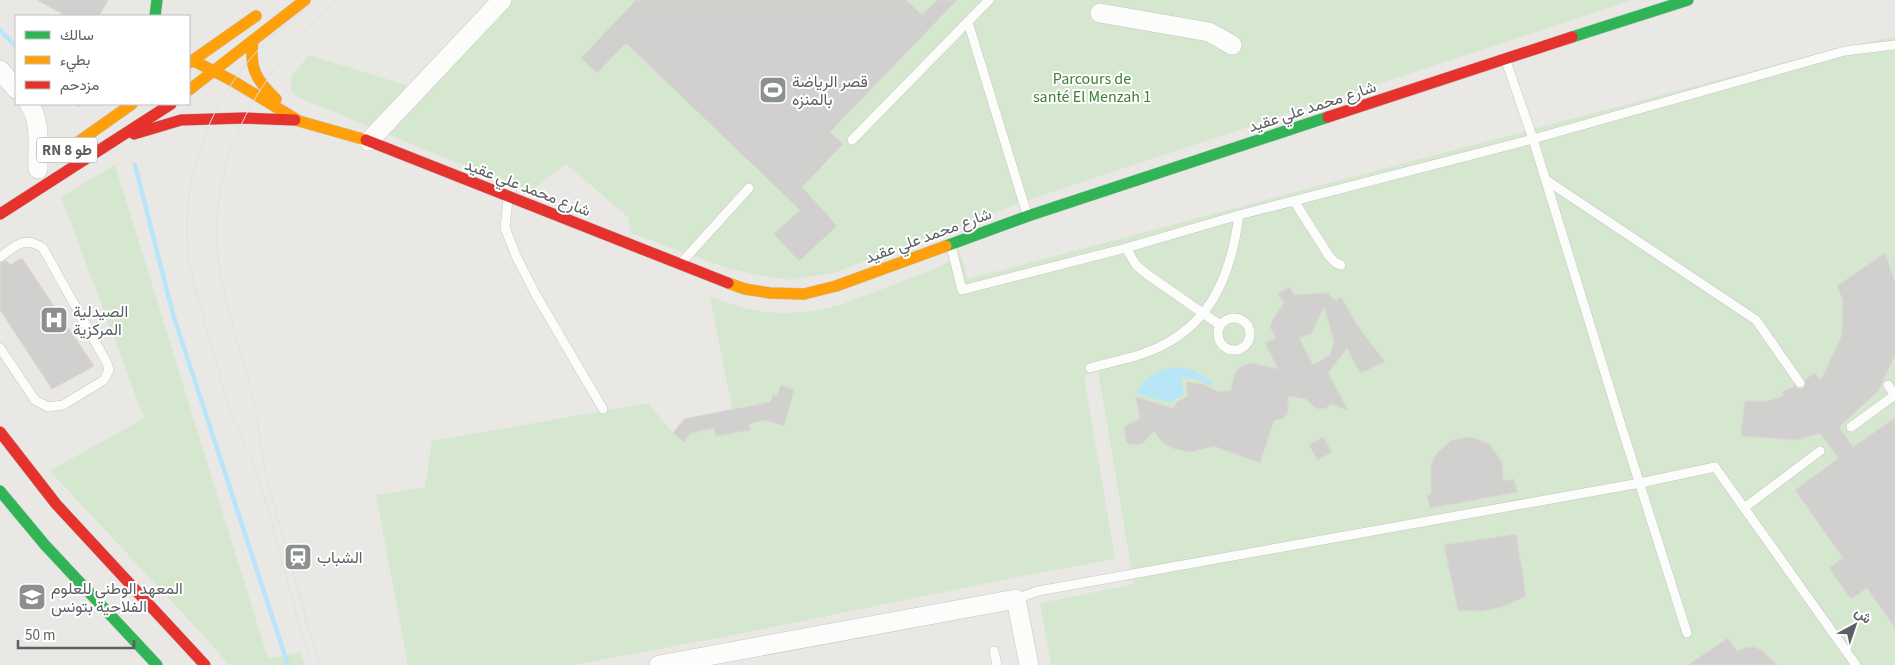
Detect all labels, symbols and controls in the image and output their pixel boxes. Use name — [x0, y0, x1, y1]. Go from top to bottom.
legend — [15, 15, 190, 105]
text: سالك — [60, 25, 94, 46]
text: بطيء — [60, 50, 90, 73]
park label: Parcours de santé El Menzah 1 — [1033, 68, 1151, 108]
place label: قصر الرياضة بالمنزه — [792, 71, 868, 111]
text: مزدحم — [60, 75, 99, 96]
sports icon: قصر الرياضة بالمنزه — [758, 75, 788, 105]
street label: شارع محمد علي عقيد — [1246, 76, 1380, 140]
road number: RN 8 طو — [37, 138, 97, 162]
street label: شارع محمد علي عقيد — [461, 154, 594, 224]
street label: شارع محمد علي عقيد — [862, 203, 995, 271]
place label: الصيدلية المركزية — [73, 301, 128, 341]
hospital icon: الصيدلية المركزية — [39, 305, 69, 335]
station icon: الشباب — [283, 542, 313, 572]
place label: الشباب — [317, 547, 363, 569]
place label: المعهد الوطني للعلوم الفلاحية بتونس — [51, 578, 183, 618]
school or university icon: المعهد الوطني للعلوم الفلاحية بتونس — [17, 582, 47, 612]
north arrow — [1830, 600, 1880, 650]
text: ش — [1850, 603, 1876, 629]
scale bar — [18, 618, 134, 650]
text: 50 m — [25, 625, 55, 646]

